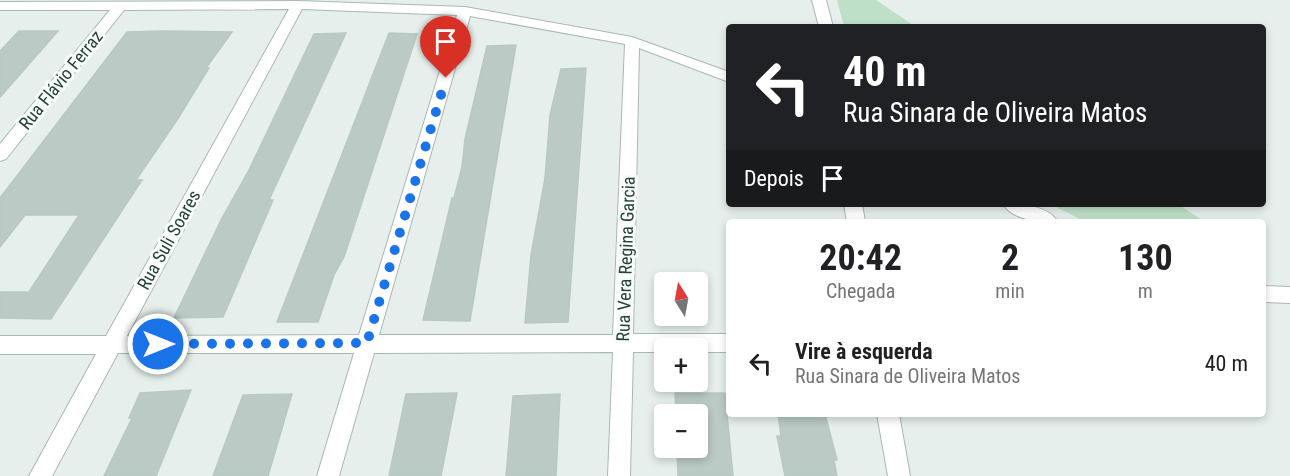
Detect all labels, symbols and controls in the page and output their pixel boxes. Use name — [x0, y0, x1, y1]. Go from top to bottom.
pin — [420, 16, 471, 78]
icon: arrive — [429, 25, 462, 58]
street label: Rua Flávio Ferraz — [14, 26, 107, 133]
text: 40 m — [843, 47, 926, 96]
icon: left — [744, 48, 822, 126]
text: Rua Sinara de Oliveira Matos — [843, 97, 1147, 129]
icon: arrive — [816, 162, 849, 195]
text: Depois — [744, 166, 804, 191]
street label: Rua Vera Regina Garcia — [612, 176, 639, 342]
street label: Rua Suli Soares — [133, 186, 205, 293]
text: 20:42 — [819, 237, 902, 279]
text: 2 — [1001, 237, 1019, 279]
text: 130 — [1118, 237, 1173, 279]
north arrow — [654, 272, 708, 326]
map controls — [654, 272, 708, 458]
text: Chegada — [826, 279, 895, 303]
text: min — [995, 279, 1025, 303]
text: m — [1138, 279, 1153, 303]
position arrow — [126, 312, 190, 376]
button: + — [654, 338, 708, 392]
text: Vire à esquerda — [795, 339, 933, 364]
icon: left — [744, 347, 777, 380]
text: 40 m — [1205, 351, 1248, 376]
text: Rua Sinara de Oliveira Matos — [795, 364, 1020, 388]
button: − — [654, 404, 708, 458]

